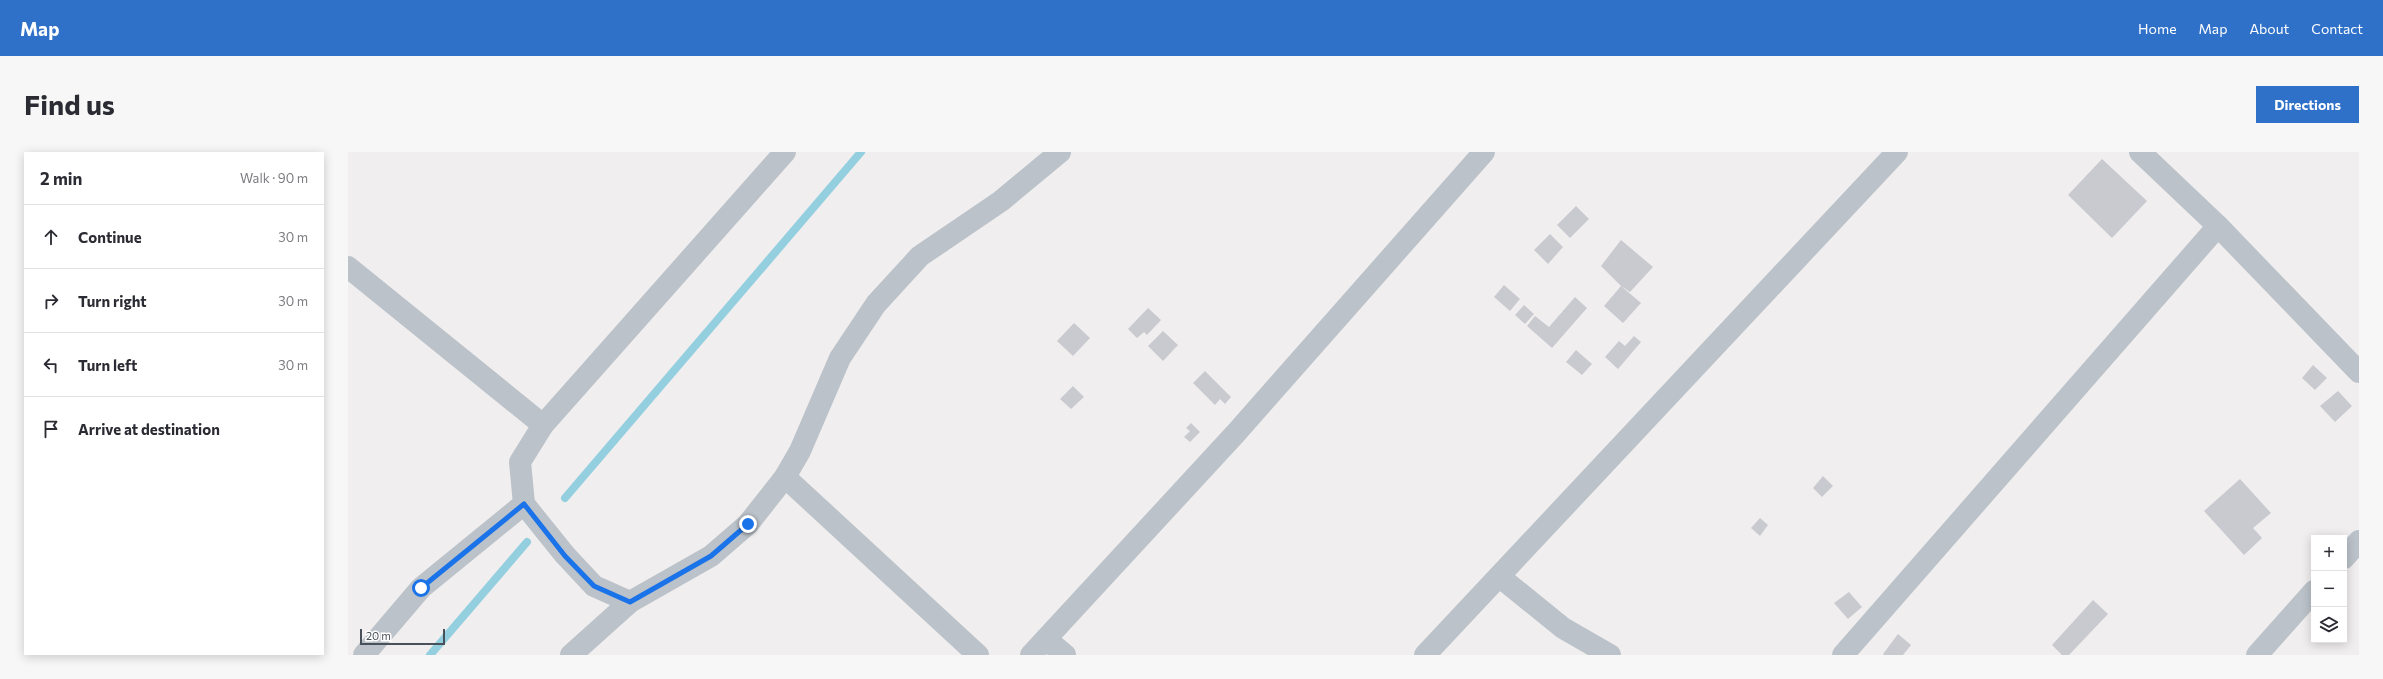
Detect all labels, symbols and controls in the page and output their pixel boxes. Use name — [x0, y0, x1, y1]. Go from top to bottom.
text: Map — [20, 17, 59, 40]
text: Home — [2138, 20, 2177, 37]
text: Map — [2199, 20, 2227, 37]
text: About — [2249, 20, 2289, 37]
text: Contact — [2311, 20, 2363, 37]
button: Directions — [2256, 86, 2359, 123]
text: Find us — [24, 87, 115, 121]
text: 2 min — [40, 168, 82, 189]
text: Walk · 90 m — [240, 170, 308, 186]
icon: ahead — [40, 226, 62, 248]
text: Continue — [78, 228, 142, 246]
text: 30 m — [278, 229, 308, 245]
icon: right — [40, 290, 62, 312]
text: Turn right — [78, 292, 147, 310]
text: 30 m — [278, 293, 308, 309]
icon: left — [40, 354, 62, 376]
text: Turn left — [78, 356, 137, 374]
text: 30 m — [278, 357, 308, 373]
icon: arrive — [40, 418, 62, 440]
text: Arrive at destination — [78, 420, 220, 438]
route end — [739, 515, 757, 533]
map controls — [2311, 535, 2347, 643]
button: + — [2311, 535, 2347, 571]
button: − — [2311, 571, 2347, 607]
route start — [412, 579, 430, 597]
button: layers — [2311, 607, 2347, 643]
scale bar — [360, 627, 445, 646]
text: 20 m — [366, 629, 391, 642]

